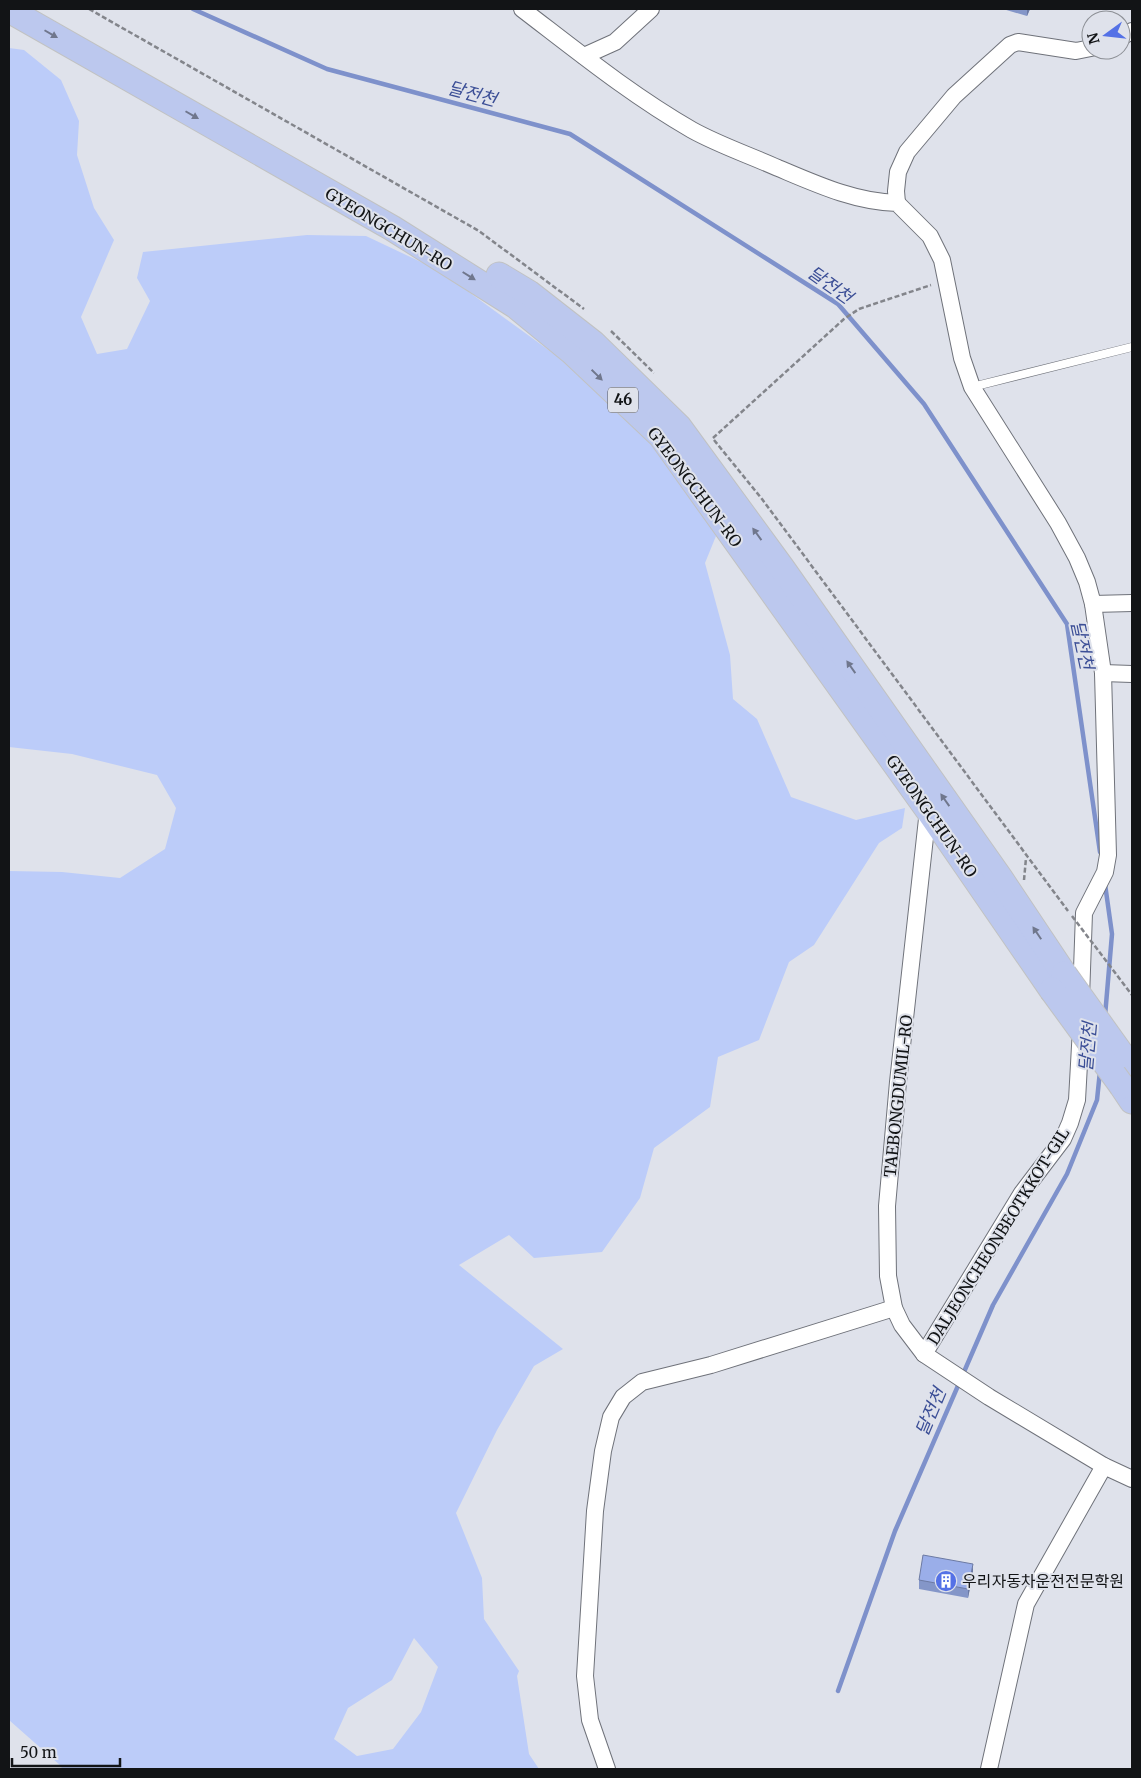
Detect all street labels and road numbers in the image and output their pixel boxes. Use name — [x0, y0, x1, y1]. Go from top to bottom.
street label: GYEONGCHUN-RO — [322, 183, 457, 275]
road number: 46 — [608, 388, 638, 412]
street label: GYEONGCHUN-RO — [643, 423, 747, 551]
street label: GYEONGCHUN-RO — [882, 751, 982, 881]
street label: TAEBONGDUMIL-RO — [880, 1013, 917, 1178]
street label: DALJEONCHEONBEOTKKOT-GIL — [923, 1124, 1073, 1348]

